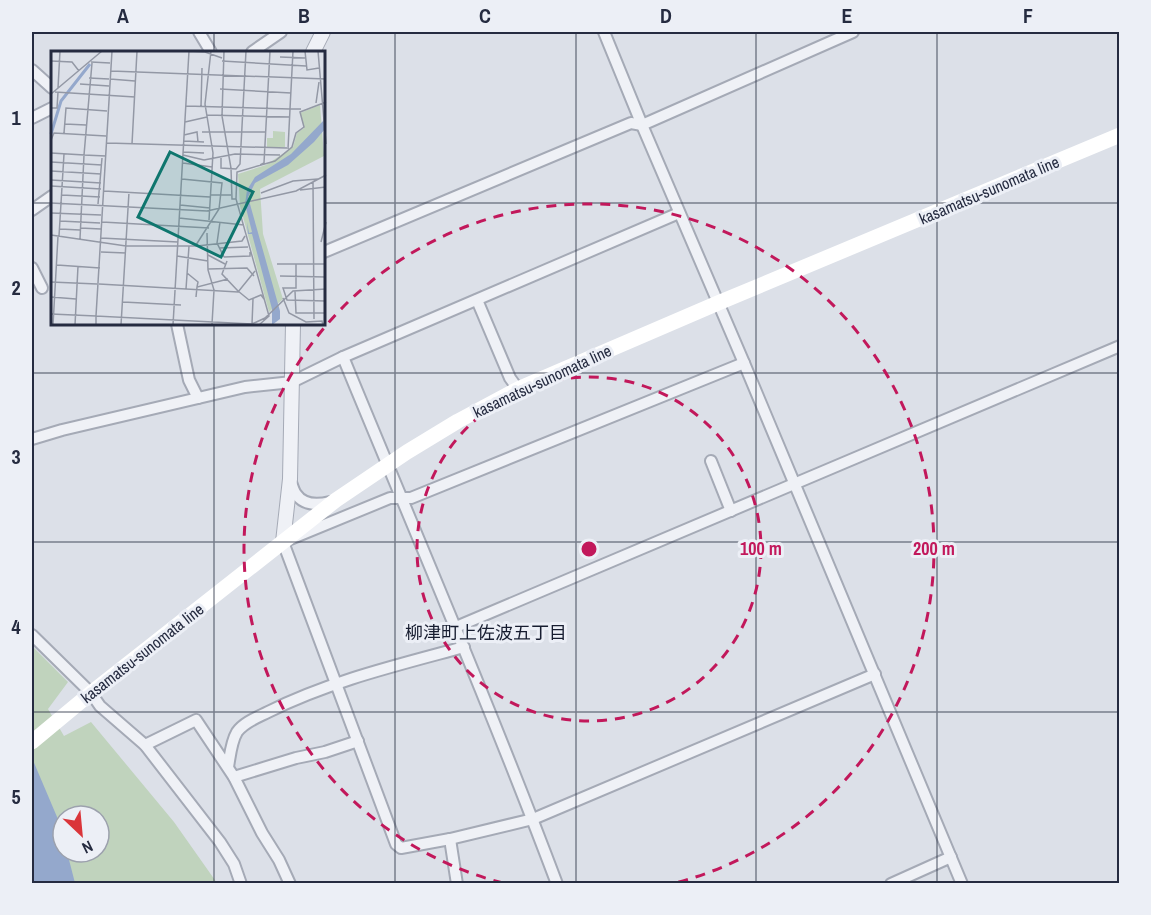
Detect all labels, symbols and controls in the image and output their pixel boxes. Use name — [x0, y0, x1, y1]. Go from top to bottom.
text: A — [117, 2, 129, 29]
text: B — [298, 2, 310, 29]
text: C — [479, 2, 491, 29]
text: D — [660, 2, 672, 29]
text: E — [842, 2, 853, 29]
text: F — [1023, 2, 1033, 29]
inset map — [51, 51, 326, 326]
text: 1 — [11, 104, 21, 131]
street label: kasamatsu-sunomata line — [916, 151, 1062, 229]
text: 2 — [11, 274, 21, 301]
street label: kasamatsu-sunomata line — [469, 339, 615, 423]
text: 3 — [11, 443, 21, 470]
text: 100 m — [740, 536, 782, 561]
text: 200 m — [913, 536, 955, 561]
centre of rings — [579, 539, 599, 559]
street label: kasamatsu-sunomata line — [76, 598, 208, 708]
text: 4 — [11, 613, 21, 640]
district label: 柳津町上佐波五丁目 — [405, 620, 567, 645]
text: 5 — [11, 783, 21, 810]
north arrow — [51, 804, 111, 864]
text: N — [78, 836, 97, 859]

